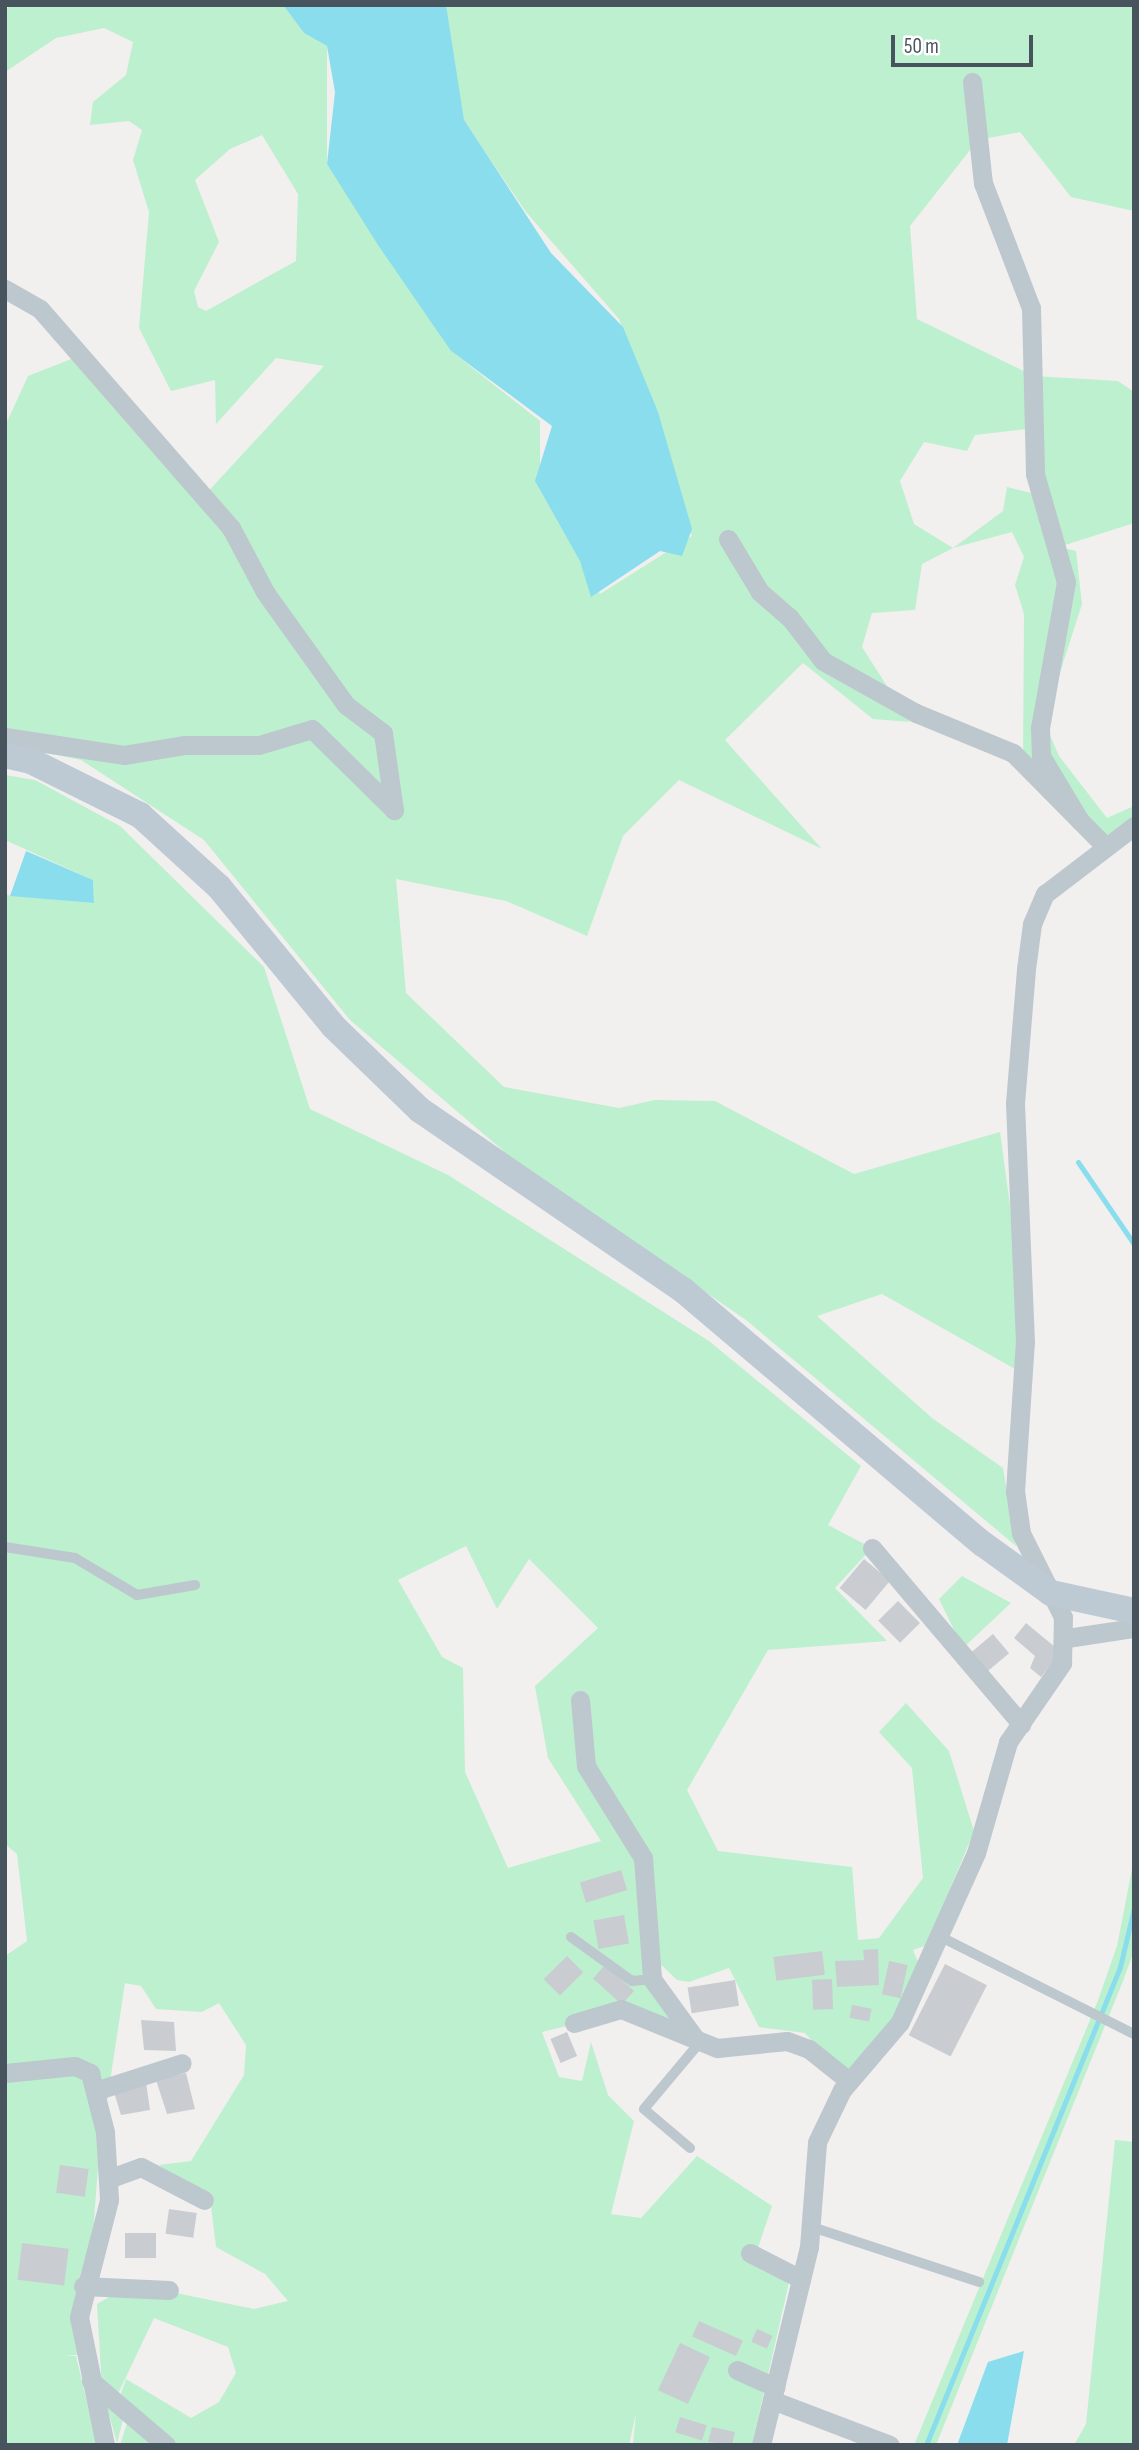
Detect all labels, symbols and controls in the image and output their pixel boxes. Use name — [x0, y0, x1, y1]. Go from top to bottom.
scale bar — [894, 21, 1036, 65]
text: 50 m — [904, 34, 939, 59]

